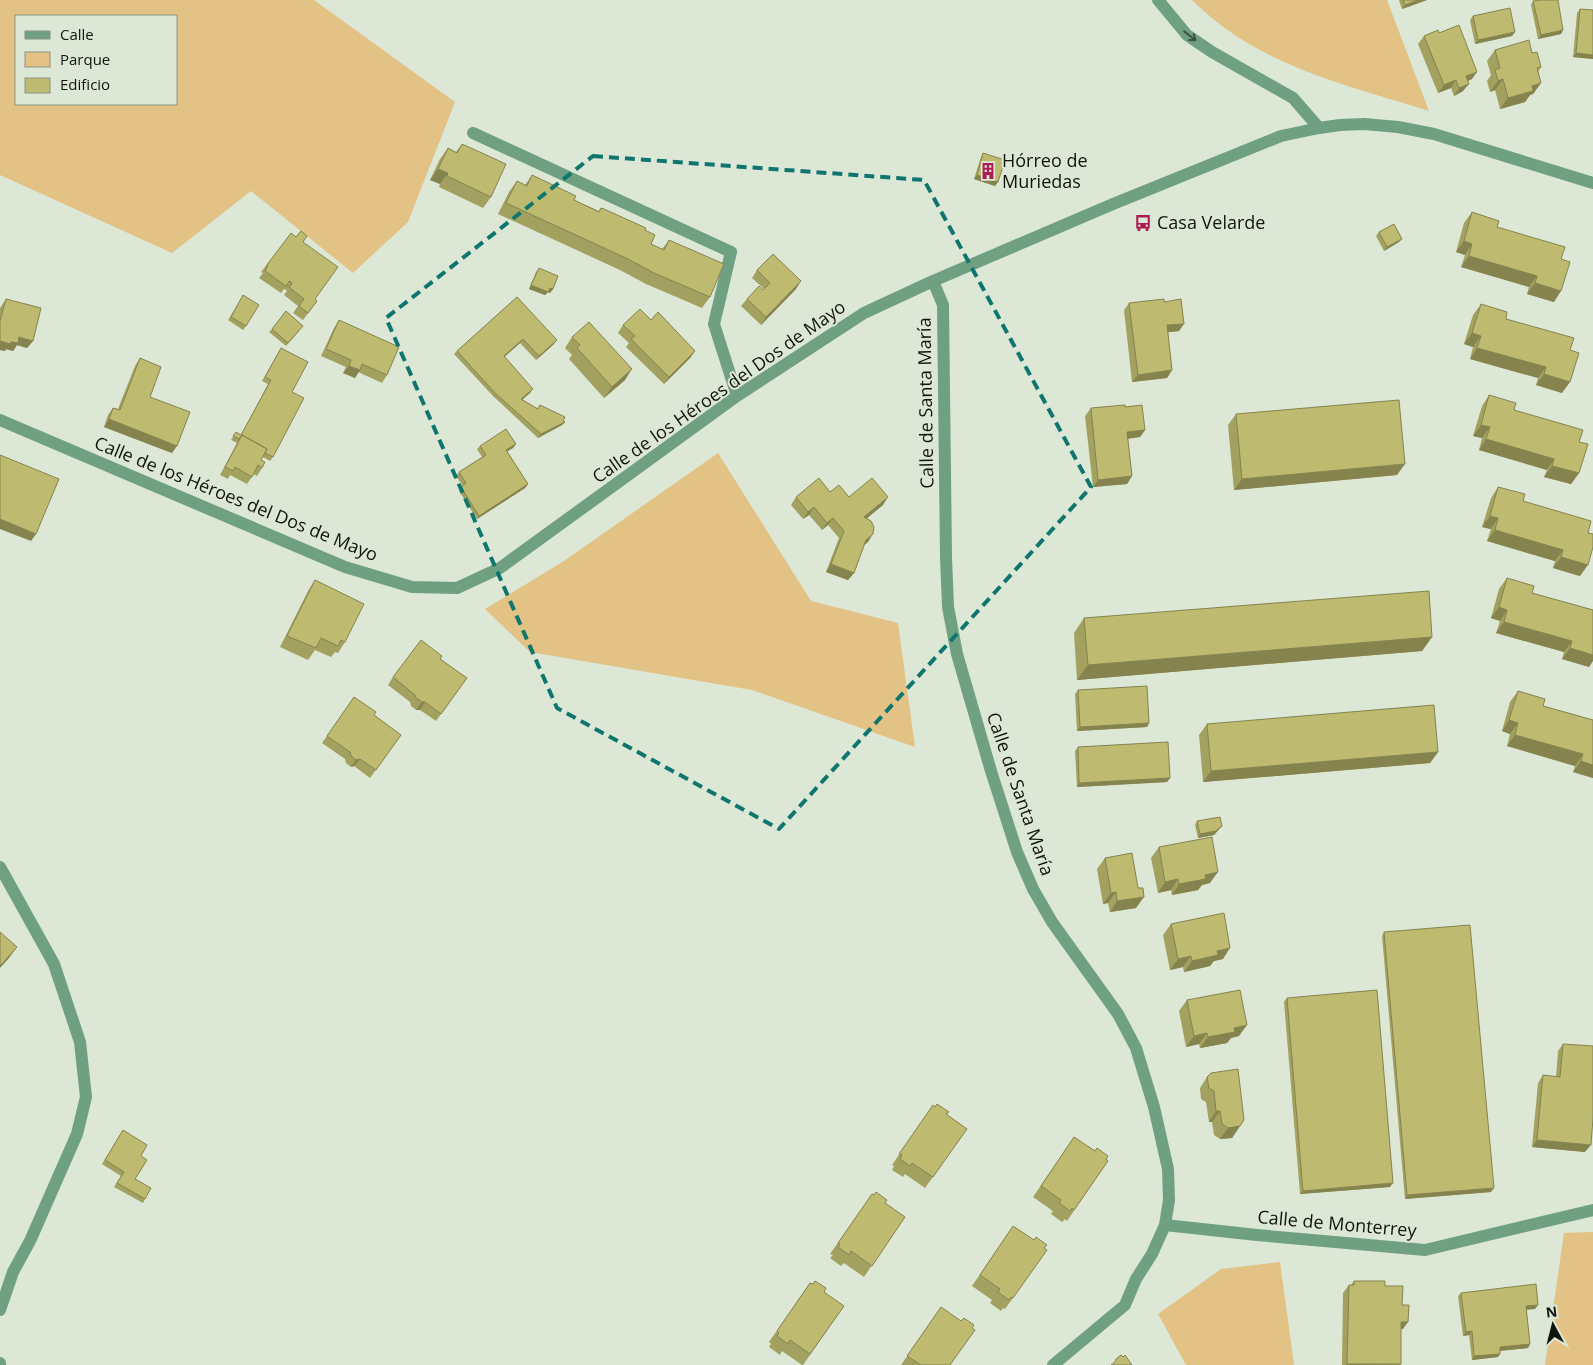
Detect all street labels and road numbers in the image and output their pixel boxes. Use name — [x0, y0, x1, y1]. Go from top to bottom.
street label: Calle de los Héroes del Dos de Mayo — [587, 294, 850, 488]
street label: Calle de Santa María — [912, 317, 938, 489]
street label: Calle de los Héroes del Dos de Mayo — [91, 430, 382, 566]
street label: Calle de Santa María — [982, 709, 1060, 878]
street label: Calle de Monterrey — [1257, 1204, 1419, 1242]

